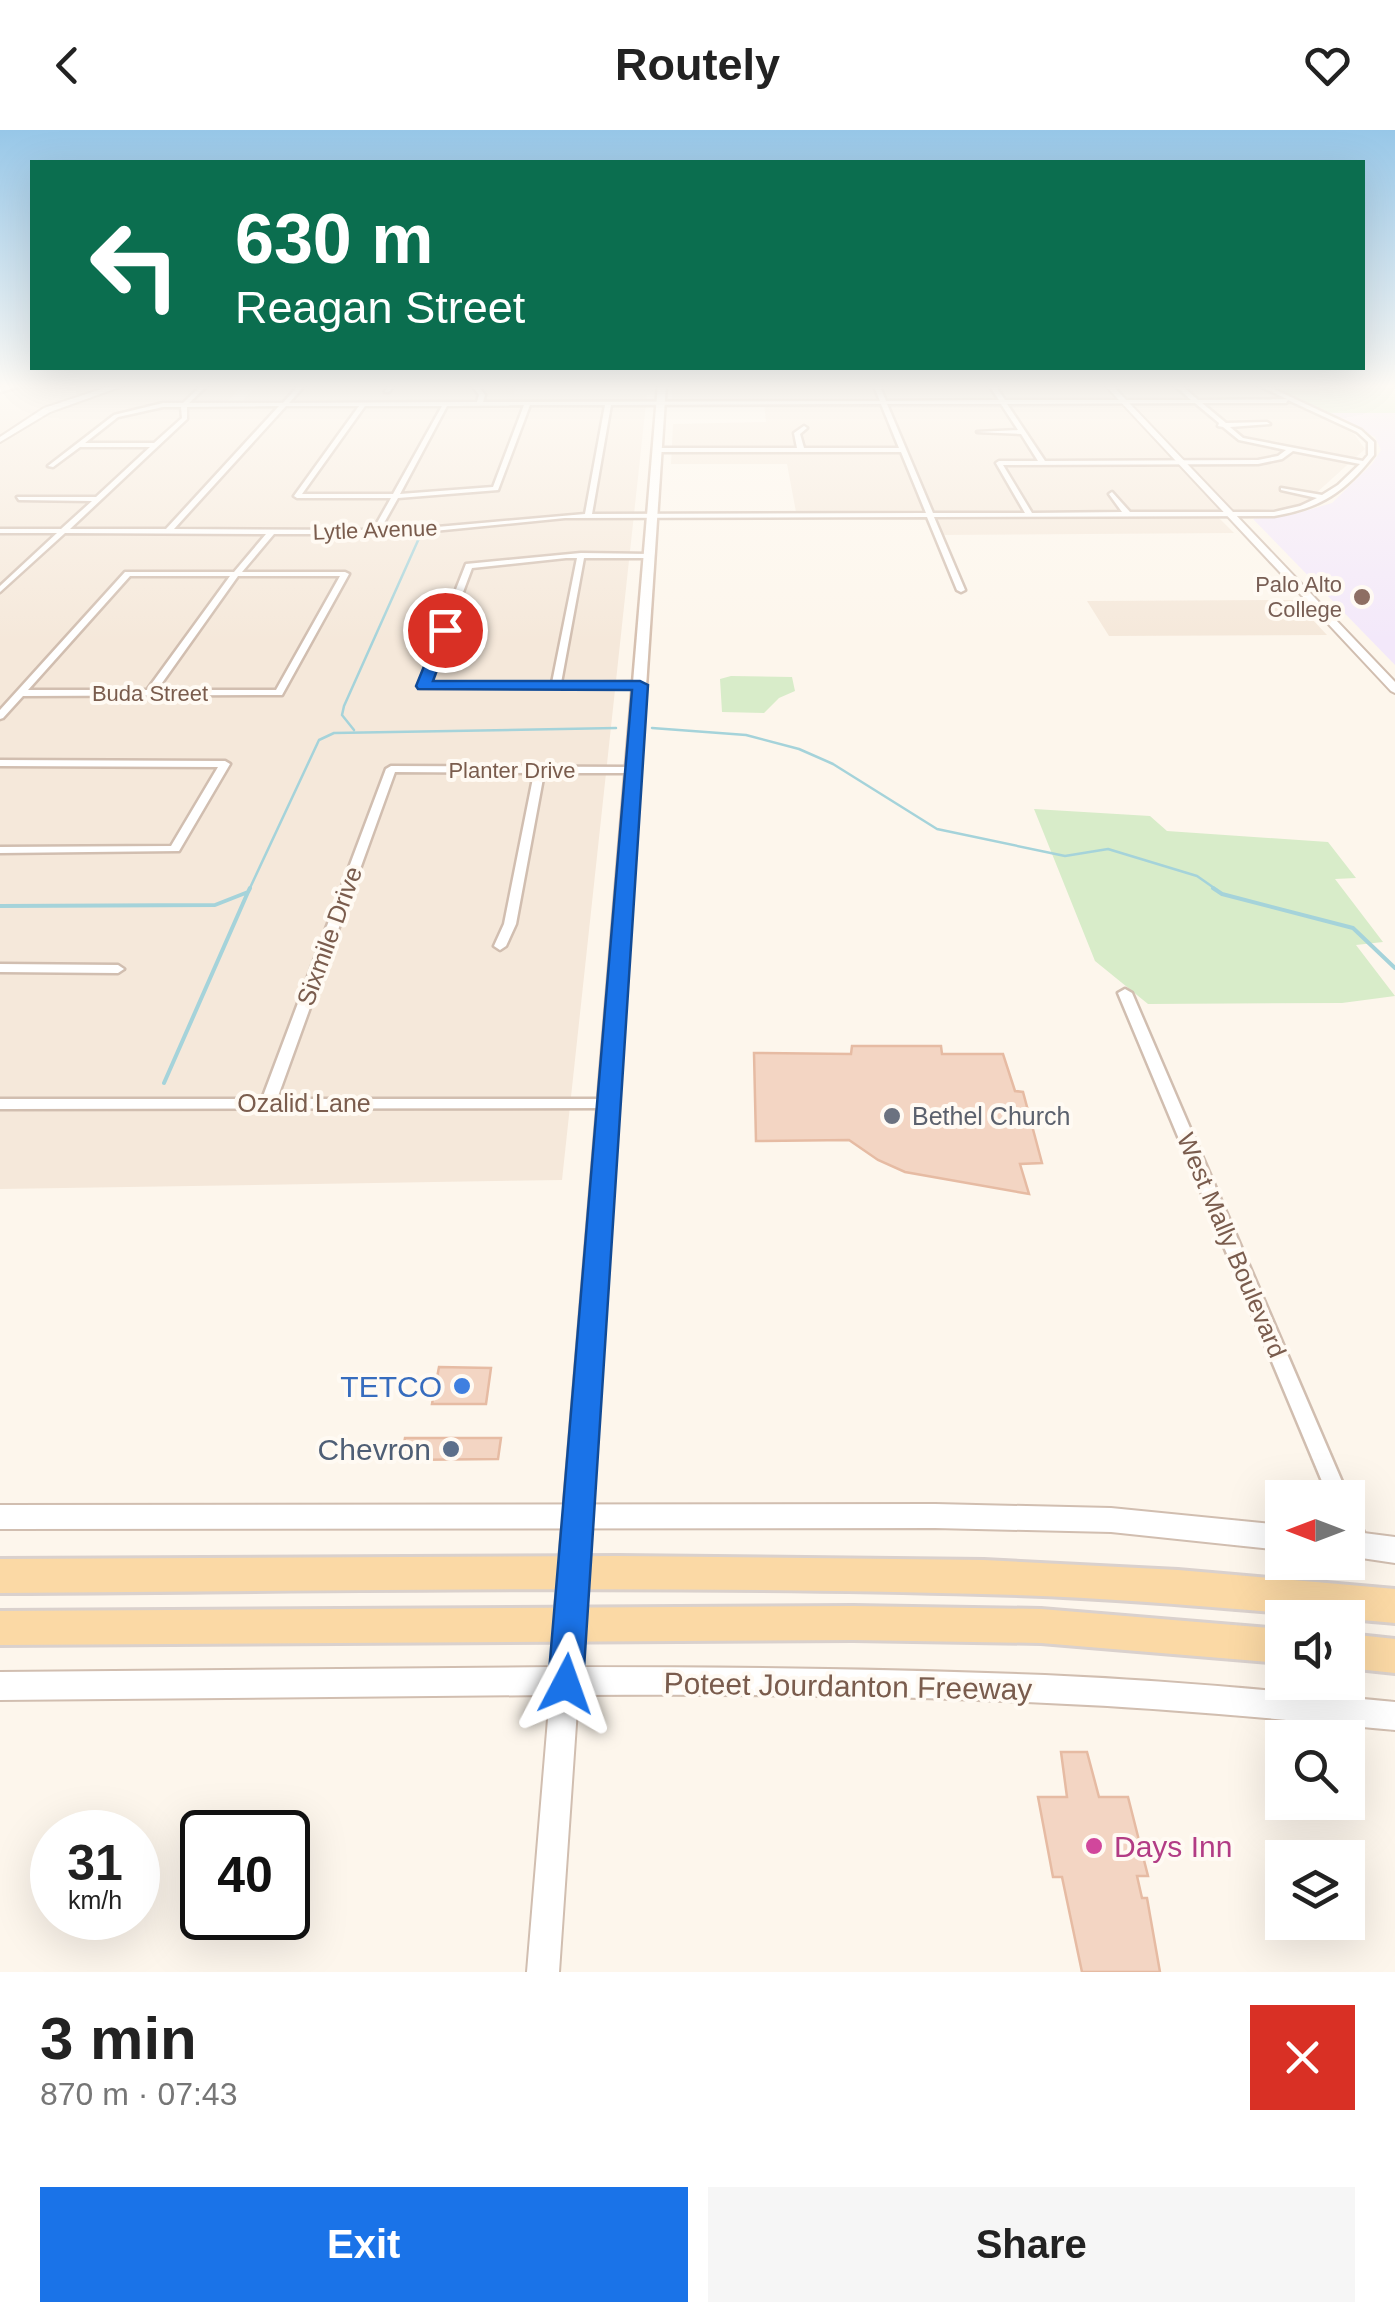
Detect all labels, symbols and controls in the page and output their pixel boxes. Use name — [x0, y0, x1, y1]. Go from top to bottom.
icon: back — [40, 38, 95, 93]
icon: heart — [1300, 38, 1355, 93]
text: Routely — [615, 39, 780, 90]
icon: left — [70, 200, 200, 330]
text: 630 m — [235, 200, 433, 278]
text: Reagan Street — [235, 282, 525, 333]
street label: Lytle Avenue — [312, 515, 438, 545]
place label: Palo Alto College — [1255, 572, 1342, 622]
marker: Palo Alto College — [1351, 586, 1373, 608]
pin — [403, 588, 488, 673]
icon: arrive — [418, 603, 473, 658]
street label: Buda Street — [92, 681, 208, 706]
street label: Planter Drive — [448, 758, 576, 783]
street label: Sixmile Drive — [291, 863, 367, 1009]
street label: Ozalid Lane — [237, 1089, 371, 1117]
place label: Bethel Church — [912, 1102, 1070, 1130]
marker: Bethel Church — [881, 1105, 903, 1127]
street label: West Mally Boulevard — [1172, 1128, 1292, 1362]
place label: TETCO — [340, 1370, 442, 1403]
marker: TETCO — [451, 1375, 473, 1397]
place label: Chevron — [318, 1433, 431, 1466]
marker: Chevron — [440, 1438, 462, 1460]
north arrow — [1265, 1480, 1365, 1580]
map controls — [1265, 1480, 1365, 1940]
button: sound — [1265, 1600, 1365, 1700]
position arrow — [514, 1632, 618, 1736]
street label: Poteet Jourdanton Freeway — [663, 1666, 1033, 1706]
button: search — [1265, 1720, 1365, 1820]
speed limit sign: 40 — [180, 1810, 310, 1940]
place label: Days Inn — [1114, 1830, 1232, 1863]
text: 31 — [67, 1835, 123, 1891]
marker: Days Inn — [1083, 1835, 1105, 1857]
button: layers — [1265, 1840, 1365, 1940]
text: km/h — [68, 1886, 122, 1914]
text: 3 min — [40, 2005, 197, 2072]
button: close — [1250, 2005, 1355, 2110]
text: 870 m · 07:43 — [40, 2076, 237, 2112]
button: Exit — [40, 2187, 688, 2302]
button: Share — [708, 2187, 1355, 2302]

